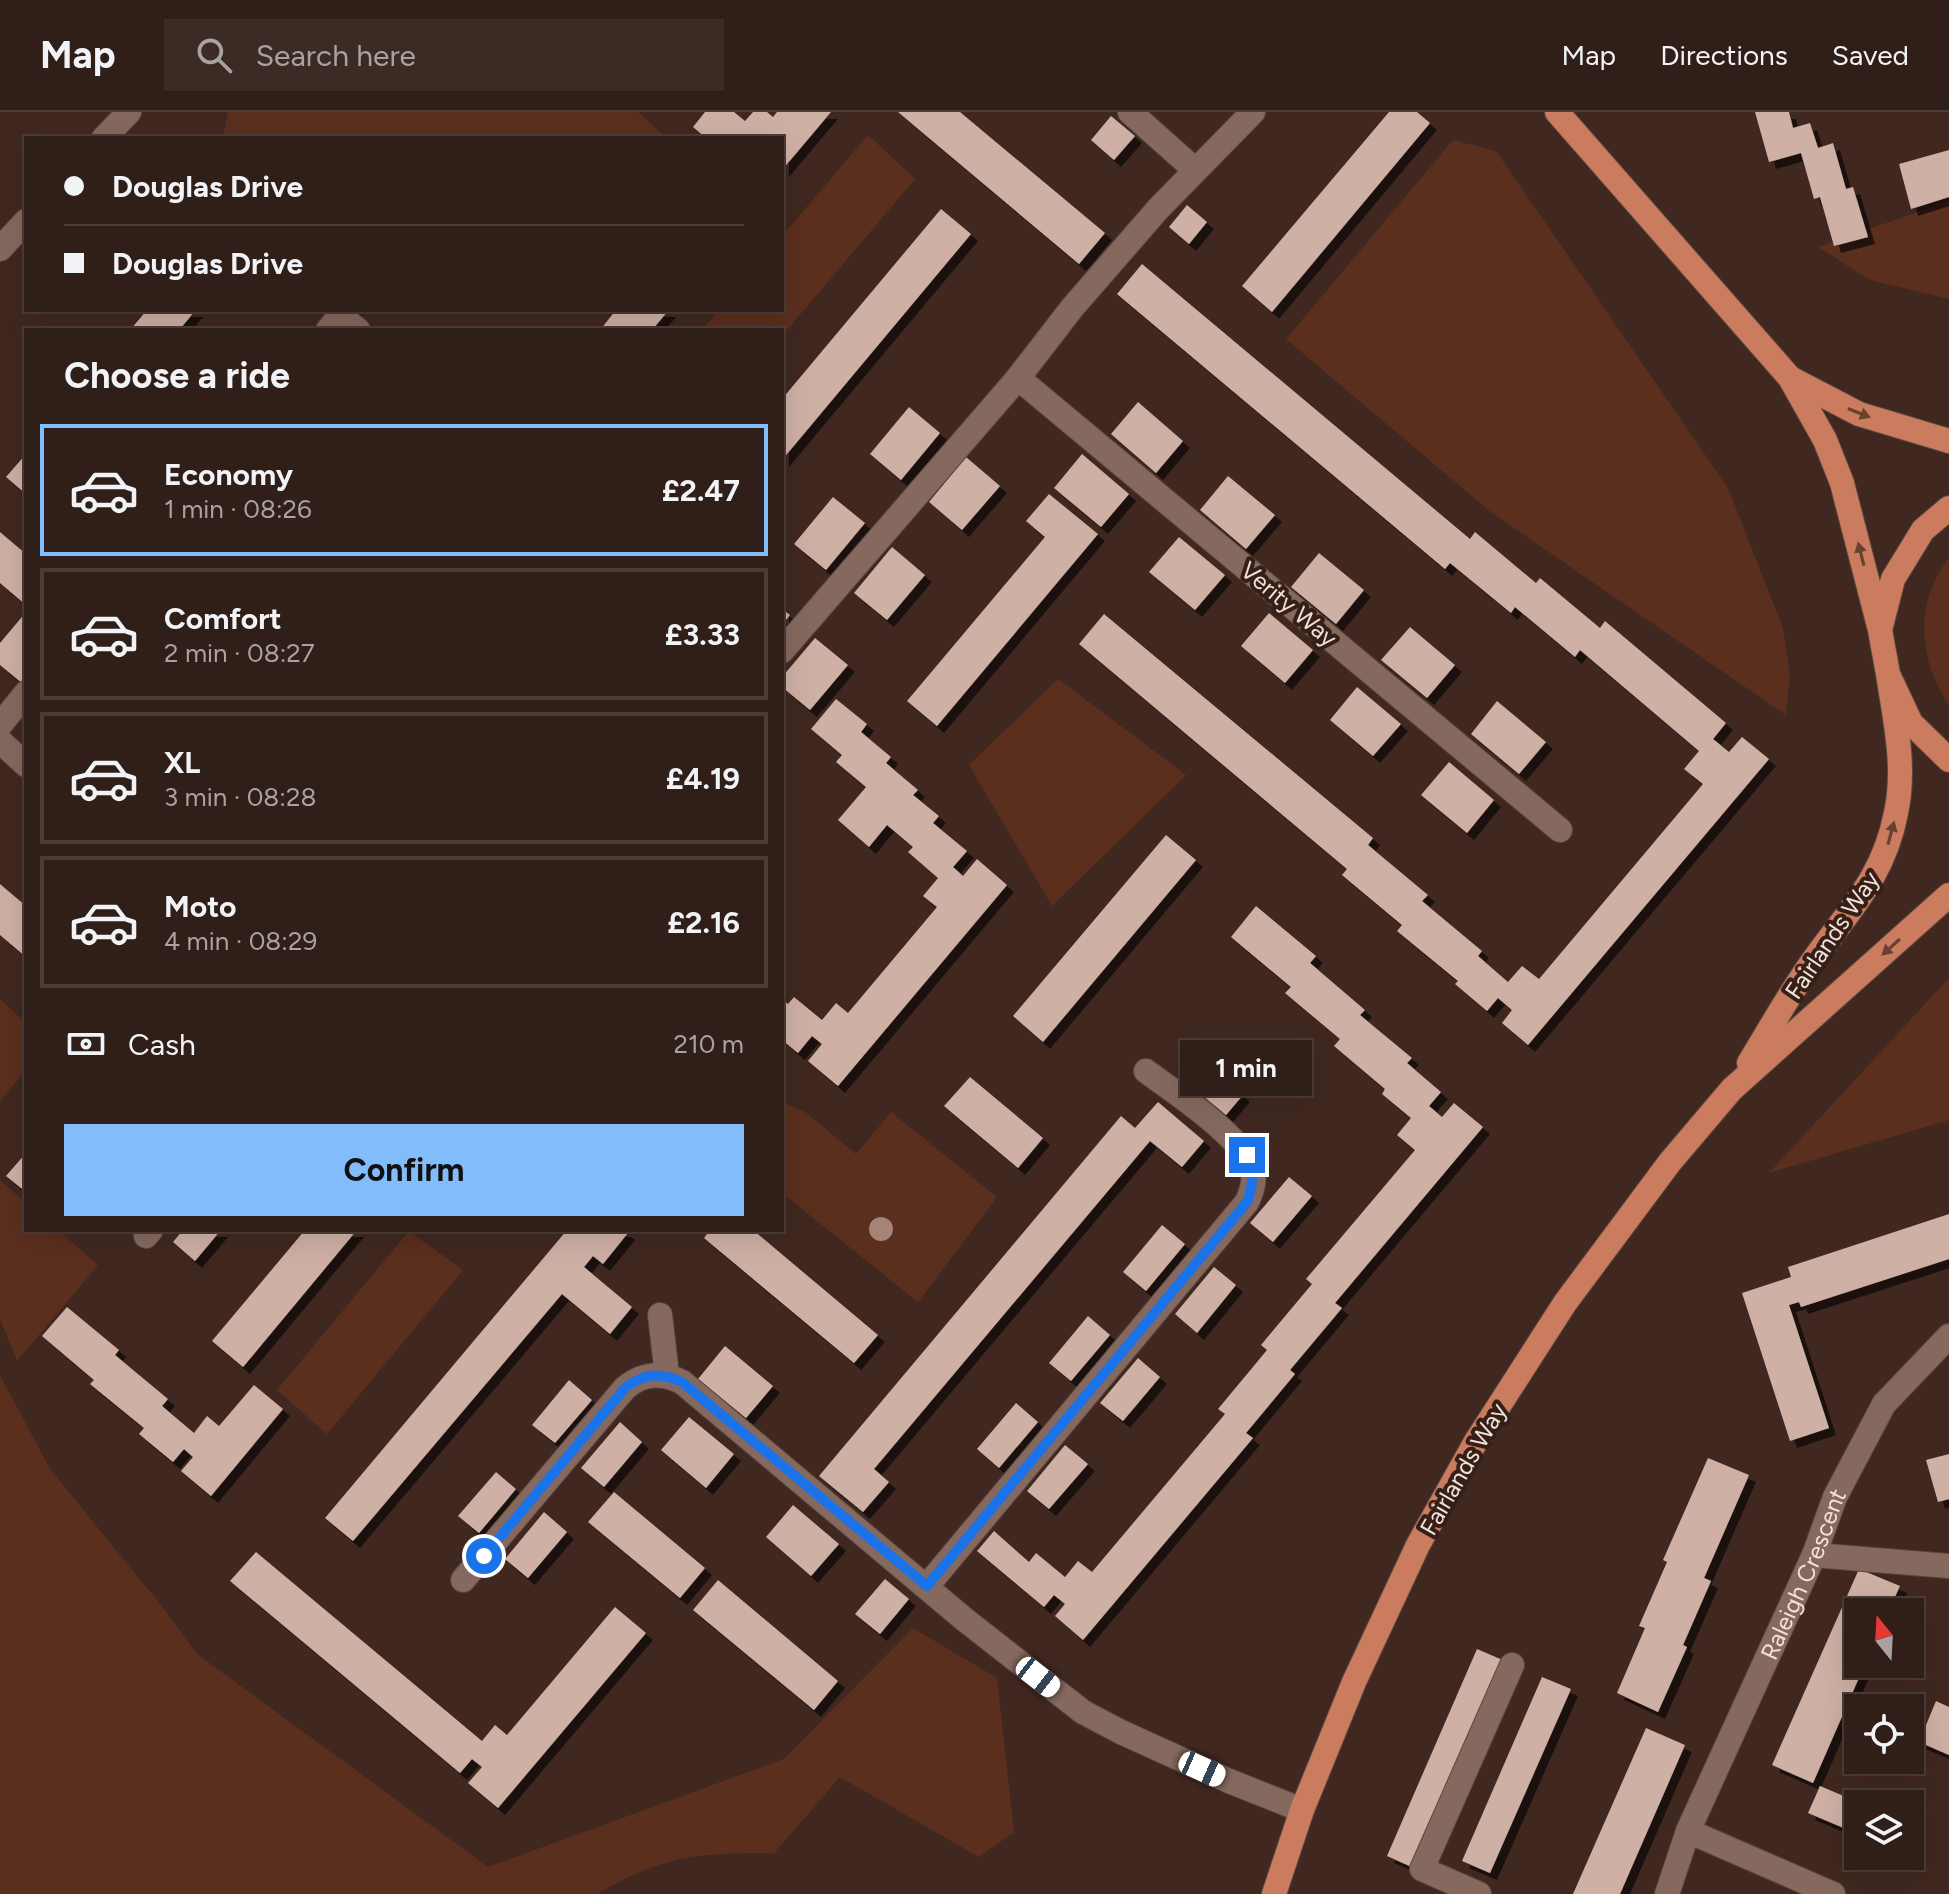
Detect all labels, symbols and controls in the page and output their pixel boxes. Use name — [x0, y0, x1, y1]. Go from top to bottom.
search box — [164, 19, 724, 91]
text: Map — [40, 32, 116, 78]
icon: search — [192, 33, 236, 77]
text: Search here — [256, 37, 416, 74]
text: Map — [1562, 38, 1616, 72]
text: Directions — [1660, 38, 1788, 72]
text: Saved — [1832, 38, 1909, 72]
text: Douglas Drive — [112, 168, 303, 205]
text: Douglas Drive — [112, 245, 303, 282]
text: Choose a ride — [64, 354, 290, 397]
one-way arrow — [1848, 407, 1872, 420]
icon: car — [68, 454, 140, 526]
text: Economy — [164, 456, 293, 493]
text: £2.47 — [662, 472, 740, 509]
text: 1 min · 08:26 — [164, 493, 312, 525]
one-way arrow — [1854, 542, 1866, 567]
street label: Verity Way — [1235, 555, 1343, 653]
icon: car — [68, 598, 140, 670]
text: Comfort — [164, 600, 282, 637]
text: £3.33 — [665, 616, 740, 653]
text: 2 min · 08:27 — [164, 637, 315, 669]
icon: car — [68, 742, 140, 814]
text: XL — [164, 744, 200, 781]
text: £4.19 — [666, 760, 740, 797]
text: 3 min · 08:28 — [164, 781, 316, 813]
one-way arrow — [1885, 821, 1898, 845]
street label: Fairlands Way — [1779, 865, 1886, 1004]
icon: car — [68, 886, 140, 958]
text: Moto — [164, 888, 236, 925]
text: £2.16 — [667, 904, 740, 941]
text: 4 min · 08:29 — [164, 925, 317, 957]
one-way arrow — [1881, 938, 1901, 955]
icon: cash — [64, 1022, 108, 1066]
text: Cash — [128, 1026, 196, 1063]
text: 210 m — [674, 1028, 744, 1060]
callout: 1 min — [1181, 1039, 1313, 1095]
text: 1 min — [1215, 1052, 1277, 1084]
button: Confirm — [64, 1124, 744, 1216]
route end — [1229, 1137, 1265, 1173]
street label: Fairlands Way — [1414, 1397, 1513, 1540]
street label: Raleigh Crescent — [1754, 1483, 1852, 1664]
route start — [466, 1538, 502, 1574]
north arrow — [1844, 1598, 1924, 1678]
map controls — [1844, 1598, 1924, 1870]
car — [1012, 1653, 1064, 1701]
button: locate — [1844, 1694, 1924, 1774]
car — [1175, 1748, 1229, 1790]
button: layers — [1844, 1790, 1924, 1870]

